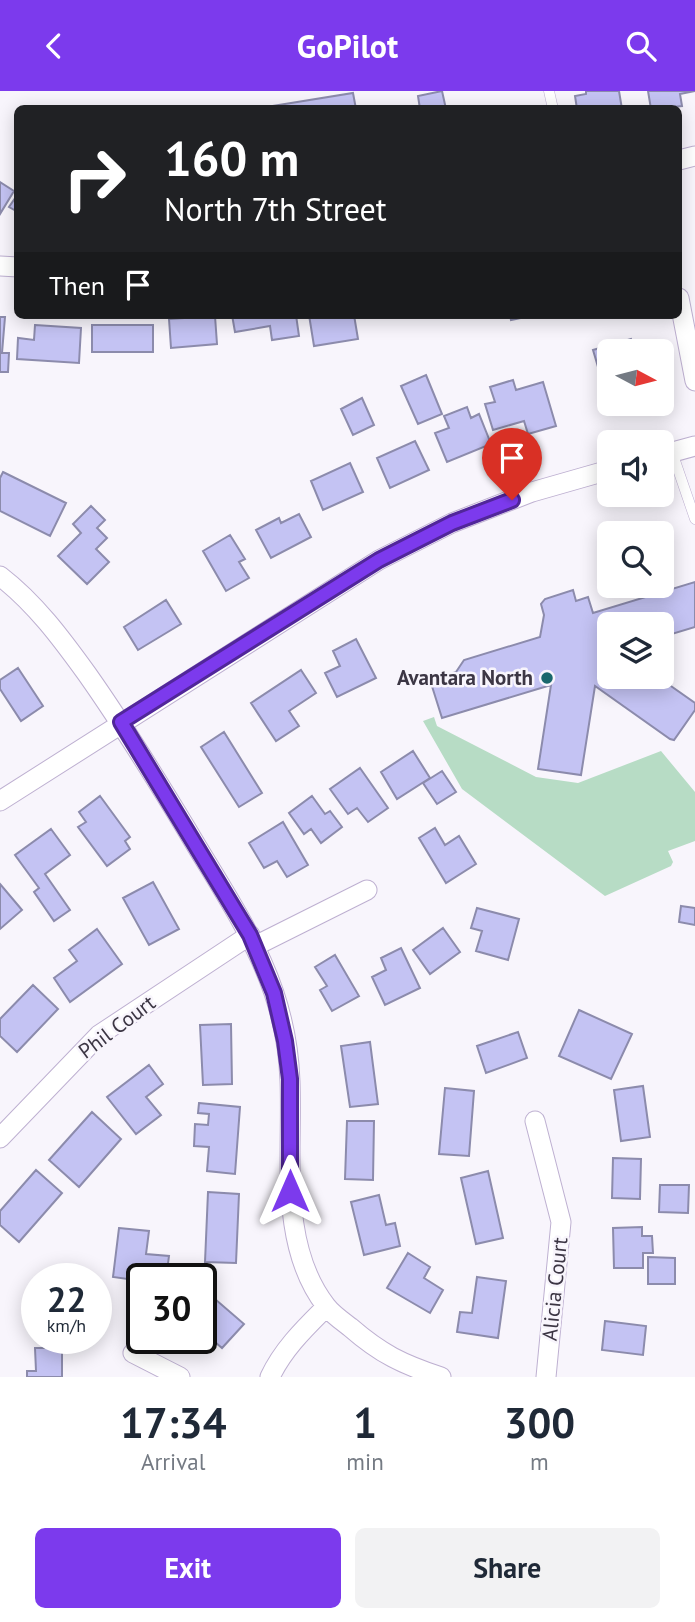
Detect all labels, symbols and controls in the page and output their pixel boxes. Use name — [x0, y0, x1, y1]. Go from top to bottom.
text: GoPilot — [297, 25, 398, 67]
icon: back — [35, 27, 73, 65]
icon: search — [622, 27, 660, 65]
text: 160 m — [164, 126, 299, 190]
icon: right — [49, 133, 140, 224]
text: North 7th Street — [164, 188, 387, 230]
icon: arrive — [119, 266, 157, 304]
text: Then — [49, 269, 105, 302]
north arrow — [597, 339, 674, 417]
map controls — [597, 339, 674, 689]
pin — [482, 428, 542, 500]
button: sound — [597, 430, 674, 507]
icon: arrive — [493, 439, 531, 477]
button: search — [597, 521, 674, 598]
button: layers — [597, 612, 674, 689]
place label: Avantara North — [397, 664, 533, 691]
marker: Avantara North — [539, 670, 555, 686]
street label: Phil Court — [73, 989, 160, 1064]
position arrow — [253, 1154, 327, 1228]
street label: Alicia Court — [536, 1236, 573, 1342]
speed limit sign: 30 — [126, 1263, 217, 1354]
text: 22 — [47, 1276, 86, 1322]
text: km/h — [47, 1314, 86, 1337]
text: 17:34 — [120, 1395, 226, 1450]
text: 1 — [353, 1395, 377, 1450]
text: 300 — [504, 1395, 575, 1450]
text: Arrival — [141, 1447, 205, 1476]
text: min — [346, 1447, 384, 1476]
text: m — [530, 1447, 549, 1476]
button: Exit — [35, 1528, 341, 1608]
button: Share — [355, 1528, 660, 1608]

